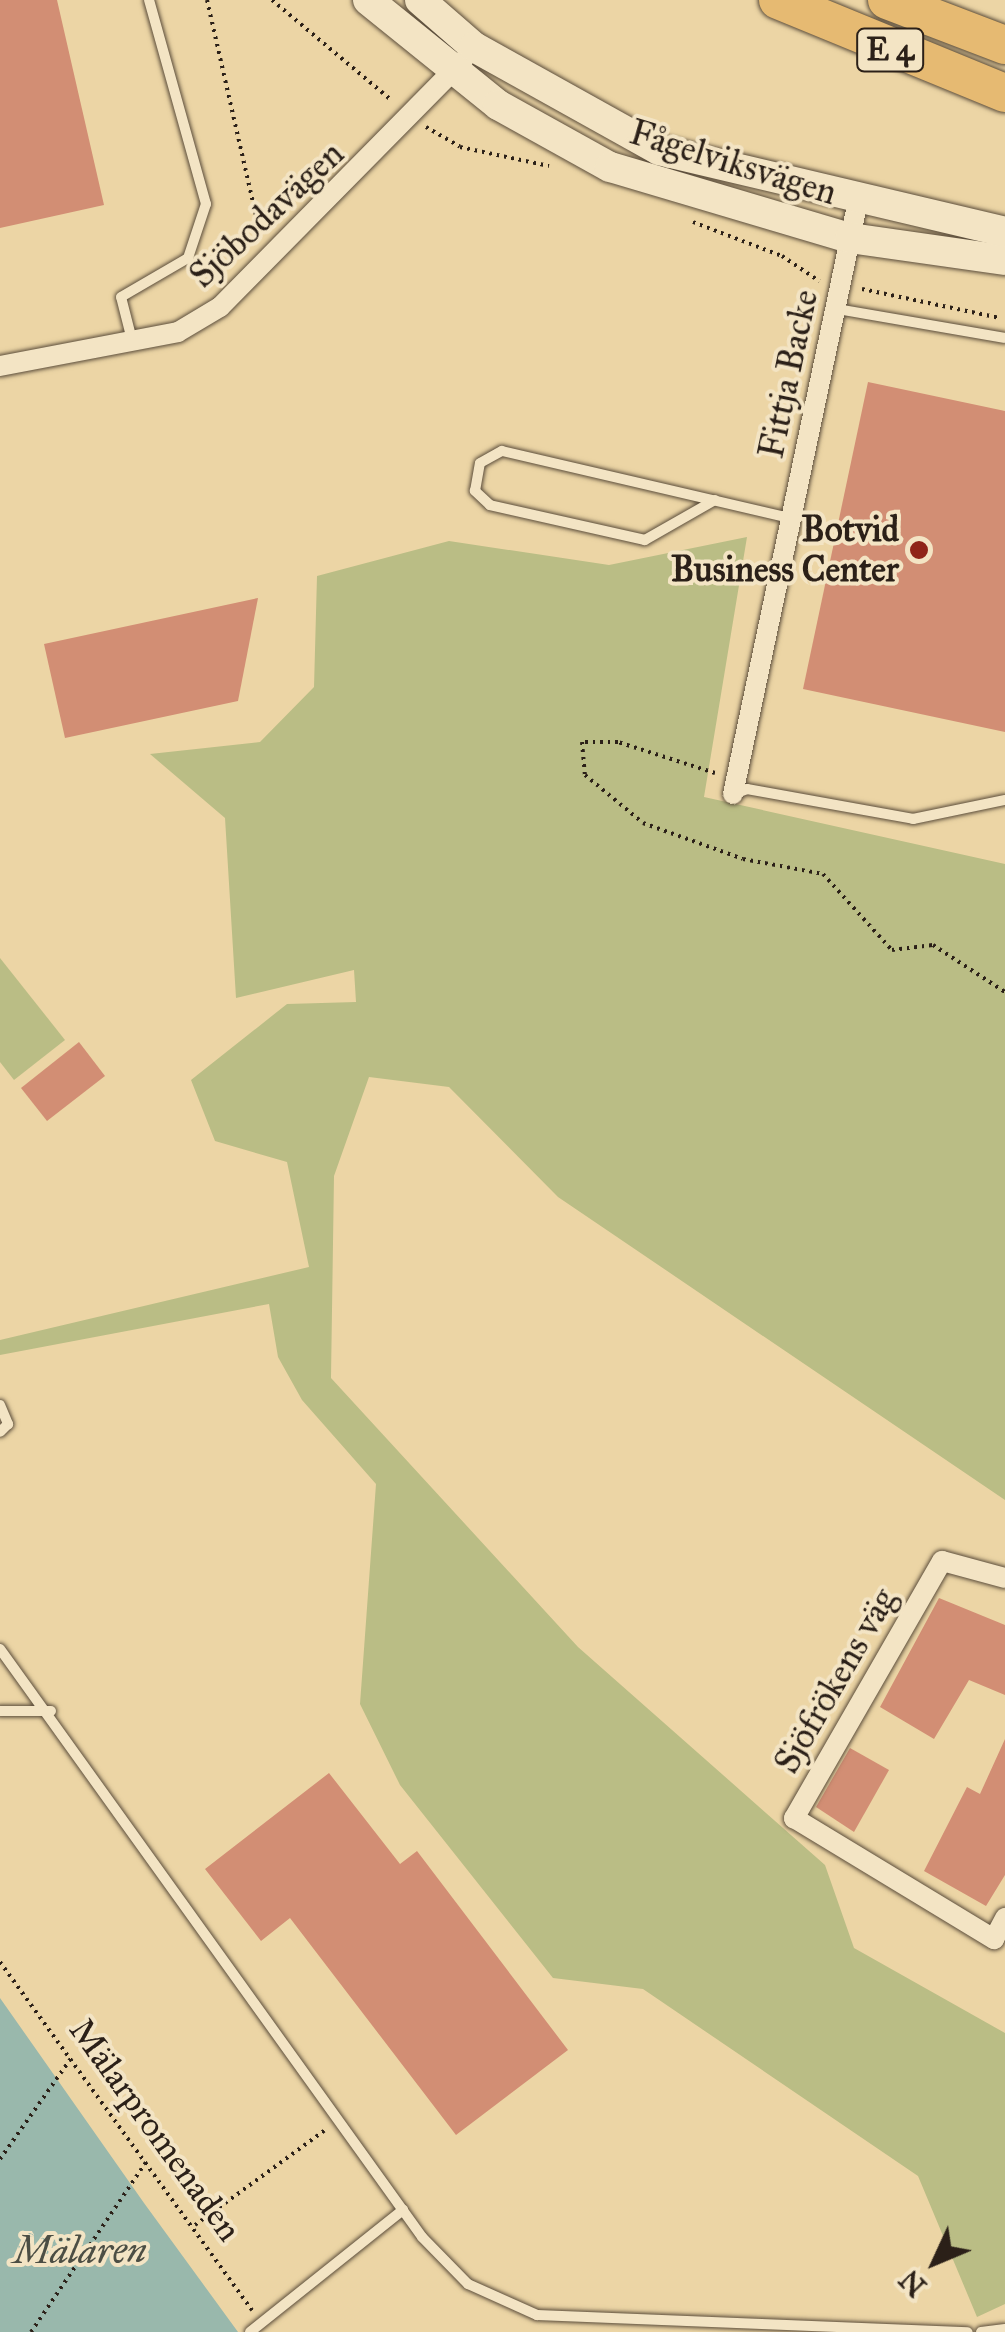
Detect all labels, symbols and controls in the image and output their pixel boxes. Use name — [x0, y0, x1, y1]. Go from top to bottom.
road number: E 4 — [855, 23, 925, 77]
street label: Fågelviksvägen — [625, 112, 841, 214]
street label: Sjöbodavägen — [181, 133, 353, 297]
street label: Fittja Backe — [751, 286, 827, 462]
place label: Botvid Business Center — [671, 509, 899, 591]
marker: Botvid Business Center — [908, 539, 930, 561]
street label: Sjöfrökens väg — [766, 1581, 906, 1781]
street label: Mälarpromenaden — [60, 2010, 250, 2250]
north arrow — [885, 2212, 985, 2312]
water label: Mälaren — [13, 2228, 147, 2274]
text: N — [892, 2262, 934, 2304]

